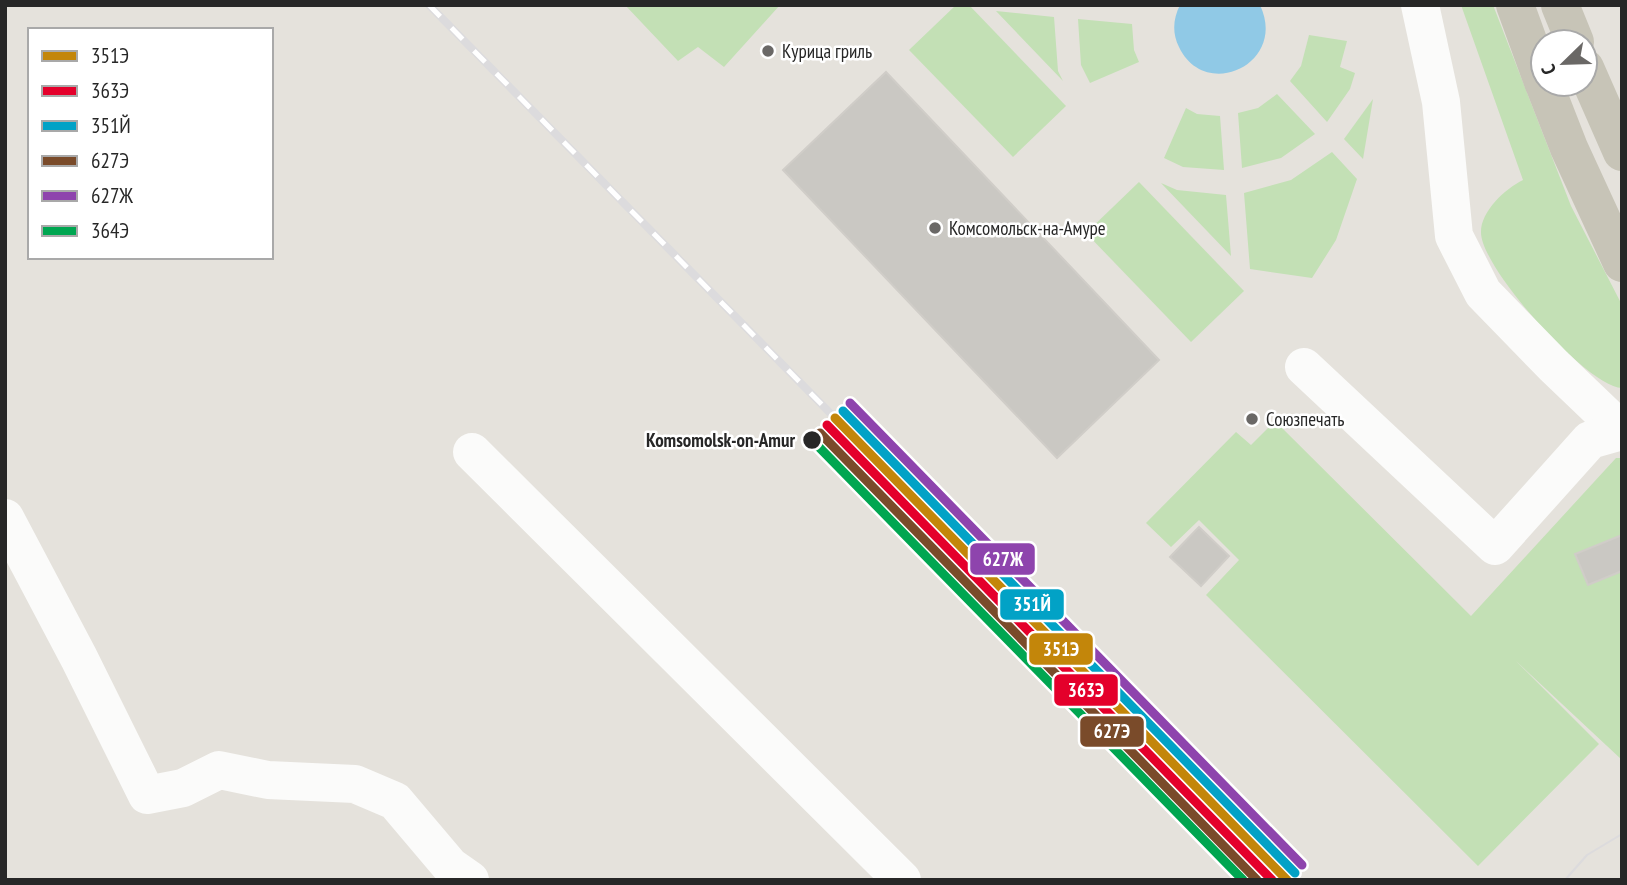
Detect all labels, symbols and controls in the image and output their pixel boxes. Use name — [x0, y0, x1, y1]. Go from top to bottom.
legend — [28, 28, 273, 259]
north arrow — [1529, 28, 1599, 98]
place label: Курица гриль — [782, 39, 872, 63]
text: 351Э — [91, 42, 129, 69]
marker: Курица гриль — [760, 43, 776, 59]
text: С — [1535, 61, 1561, 78]
text: 363Э — [91, 77, 129, 104]
text: 351Й — [91, 112, 131, 139]
text: 627Э — [91, 147, 129, 174]
text: 627Ж — [91, 182, 133, 209]
place label: Комсомольск-на-Амуре — [949, 216, 1106, 240]
text: 364Э — [91, 217, 129, 244]
marker: Комсомольск-на-Амуре — [927, 220, 943, 236]
place label: Союзпечать — [1266, 407, 1344, 431]
marker: Союзпечать — [1244, 411, 1260, 427]
place label: Komsomolsk-on-Amur — [646, 428, 795, 452]
marker: Komsomolsk-on-Amur — [801, 429, 823, 451]
line badge: 627Ж — [969, 542, 1036, 576]
text: 627Ж — [983, 547, 1024, 571]
line badge: 351Й — [999, 588, 1065, 621]
text: 351Й — [1013, 592, 1051, 616]
line badge: 351Э — [1028, 632, 1094, 666]
text: 351Э — [1043, 637, 1079, 661]
line badge: 363Э — [1053, 673, 1119, 707]
text: 363Э — [1068, 678, 1104, 702]
line badge: 627Э — [1079, 715, 1145, 748]
text: 627Э — [1094, 719, 1130, 743]

